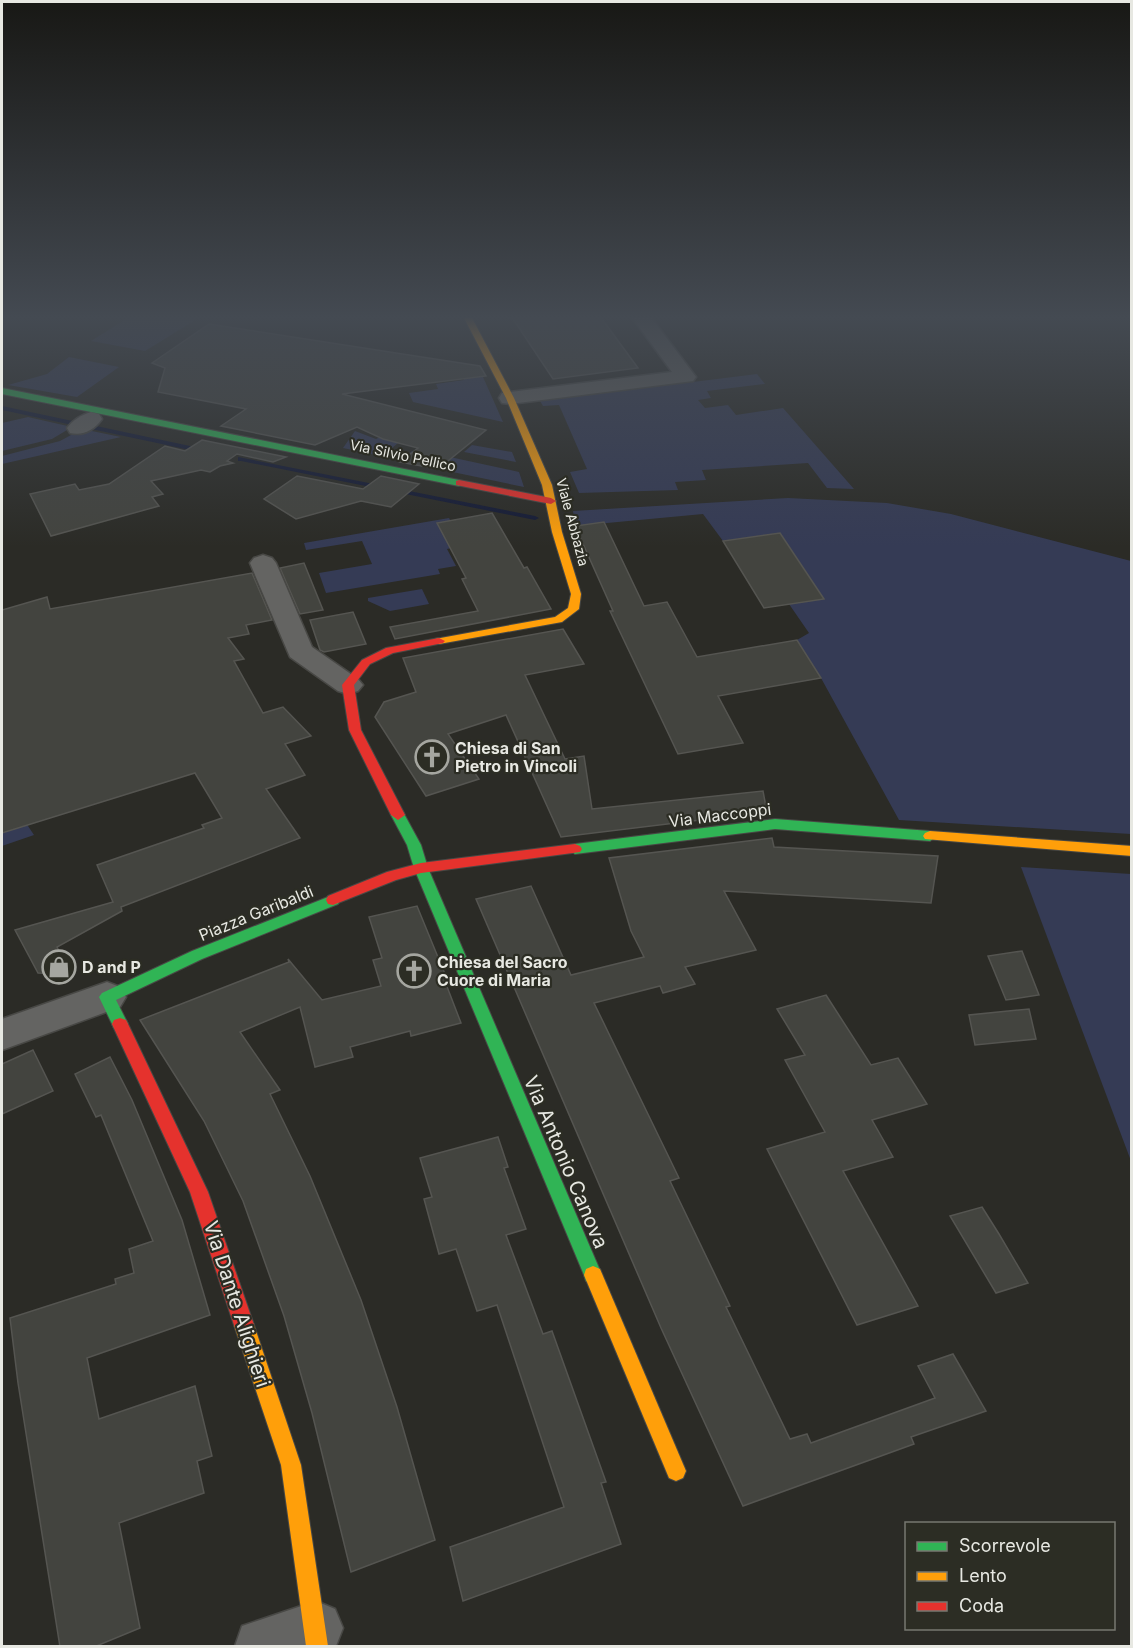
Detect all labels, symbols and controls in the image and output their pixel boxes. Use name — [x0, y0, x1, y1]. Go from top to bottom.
street label: Via Silvio Pellico — [348, 435, 458, 475]
street label: Viale Abbazia — [553, 476, 593, 568]
place label: Chiesa di San Pietro in Vincoli — [455, 738, 577, 776]
church icon: Chiesa di San Pietro in Vincoli — [414, 739, 450, 775]
street label: Via Maccoppi — [668, 799, 772, 831]
street label: Piazza Garibaldi — [196, 881, 316, 945]
shop icon: D and P — [41, 949, 77, 985]
place label: Chiesa del Sacro Cuore di Maria — [437, 952, 568, 990]
church icon: Chiesa del Sacro Cuore di Maria — [396, 953, 432, 989]
place label: D and P — [82, 957, 141, 977]
street label: Via Antonio Canova — [519, 1072, 613, 1252]
street label: Via Dante Alighieri — [199, 1218, 275, 1390]
legend — [905, 1522, 1115, 1630]
text: Scorrevole — [959, 1535, 1051, 1556]
text: Lento — [959, 1565, 1007, 1586]
text: Coda — [959, 1595, 1004, 1616]

